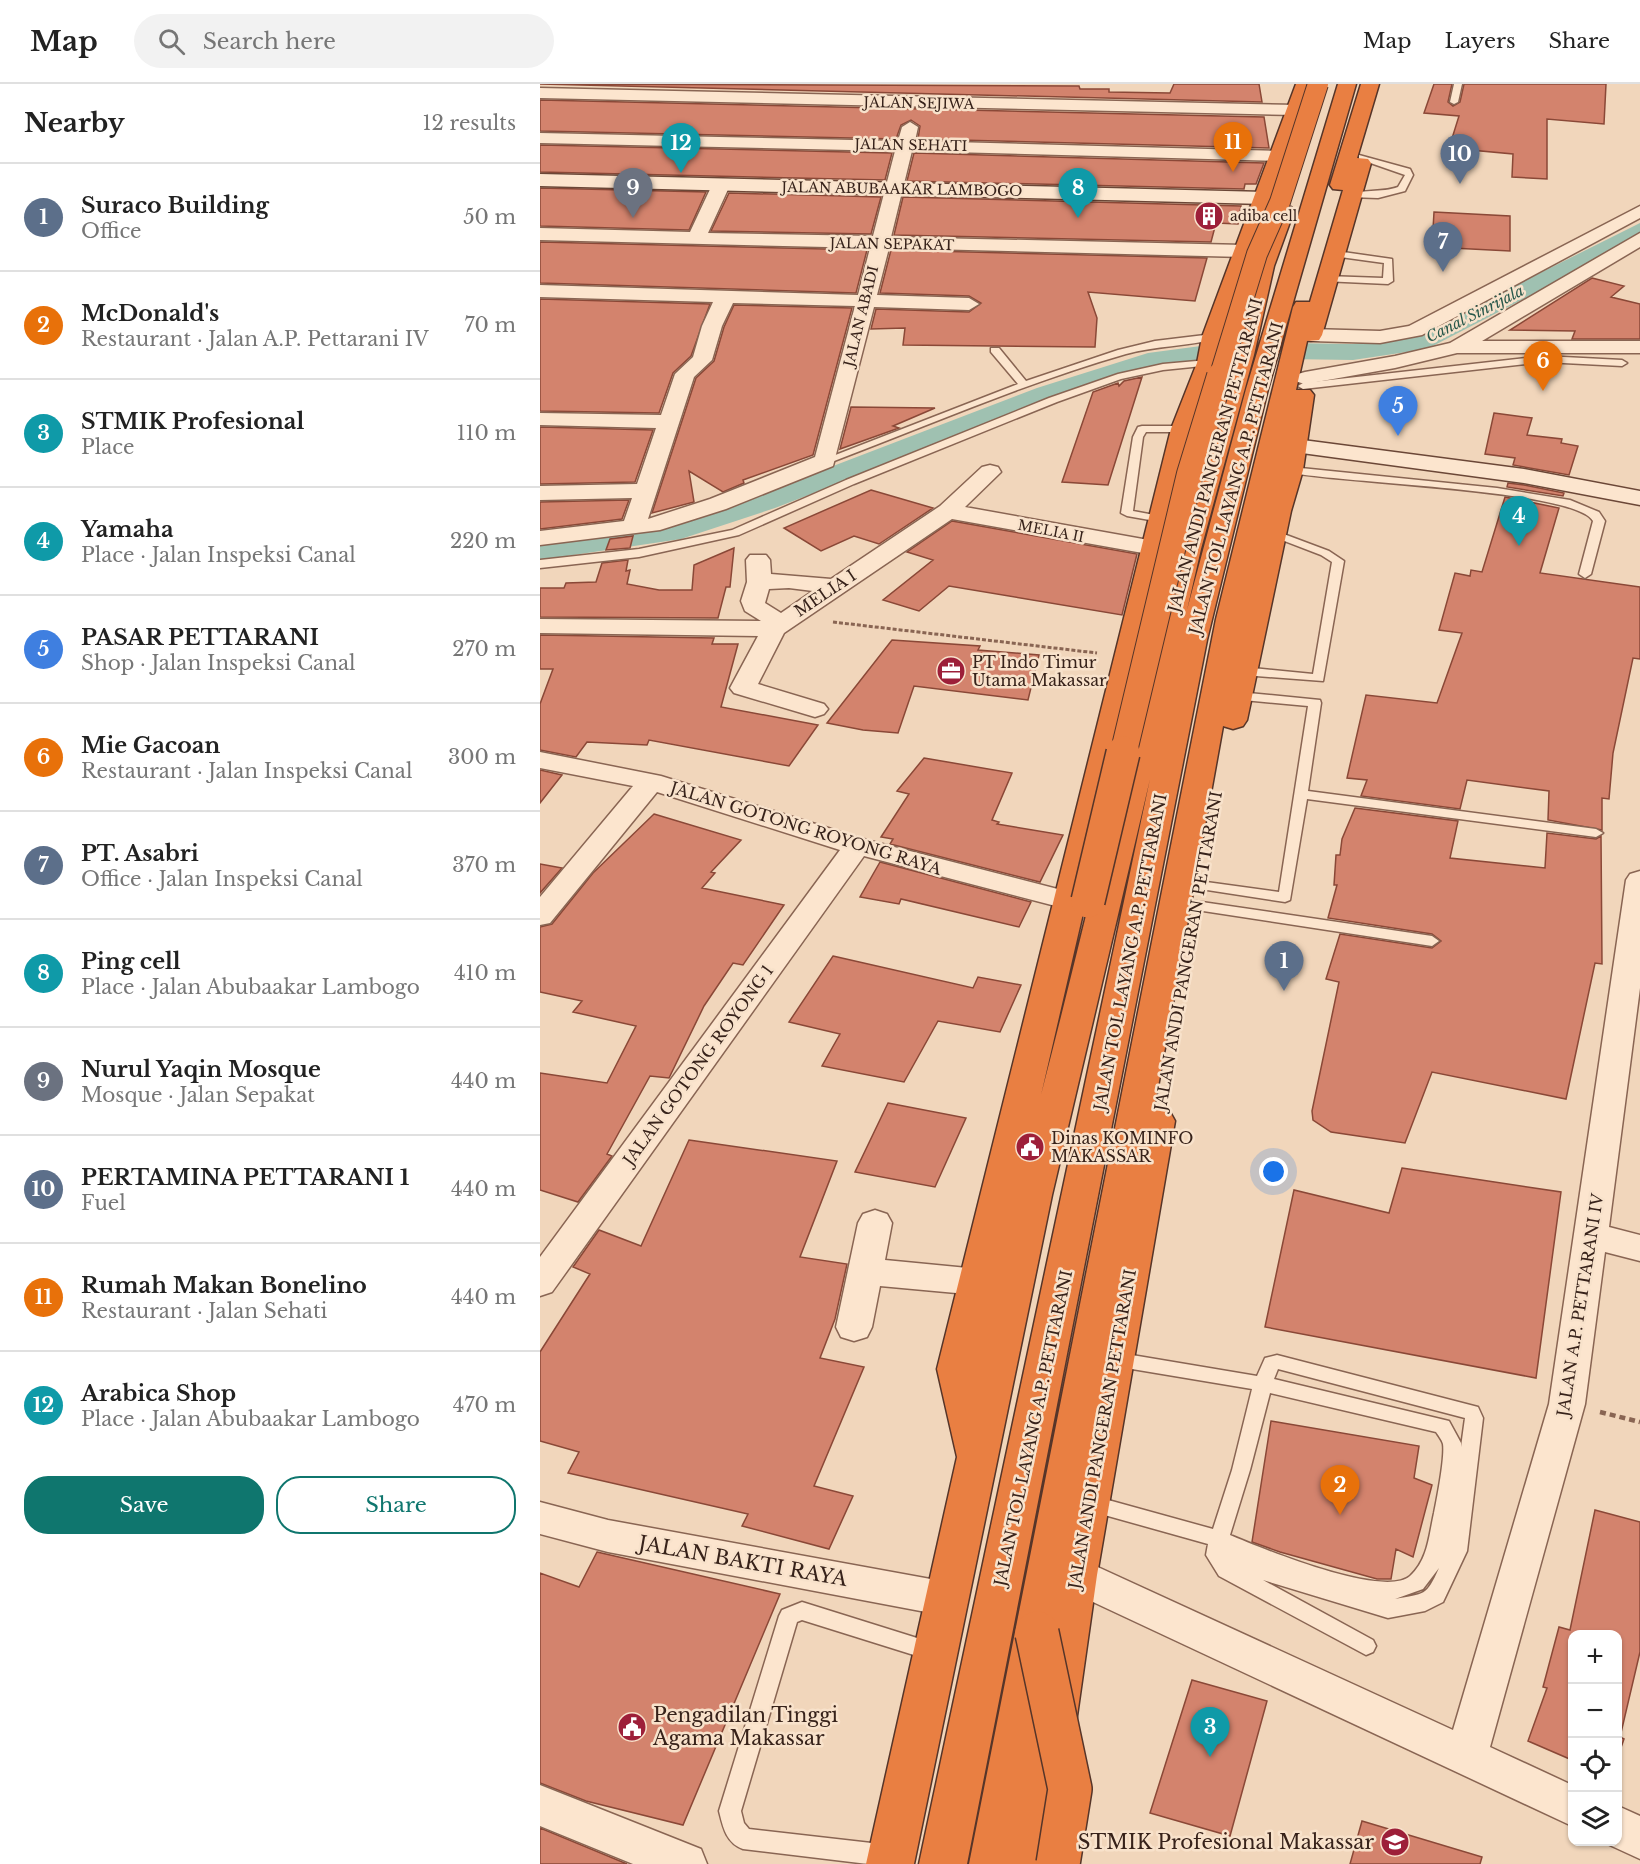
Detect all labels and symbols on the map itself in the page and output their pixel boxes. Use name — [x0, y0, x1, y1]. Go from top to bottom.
street label: JALAN SEJIWA — [862, 93, 975, 113]
pin: 11 — [1214, 122, 1252, 172]
pin: 12 — [662, 124, 700, 173]
street label: JALAN SEHATI — [852, 135, 968, 155]
pin: 10 — [1440, 135, 1480, 184]
pin: 9 — [614, 168, 652, 218]
pin: 8 — [1058, 168, 1098, 218]
street label: JALAN ABUBAAKAR LAMBOGO — [779, 178, 1023, 200]
building icon: adiba cell — [1193, 200, 1225, 232]
place label: adiba cell — [1230, 207, 1298, 225]
pin: 7 — [1424, 222, 1462, 272]
street label: JALAN SEPAKAT — [828, 234, 954, 254]
street label: JALAN ABADI — [839, 263, 882, 370]
water label: Canal Sinrijala — [1423, 281, 1527, 346]
street label: JALAN ANDI PANGERAN PETTARANI — [1163, 296, 1267, 616]
street label: JALAN TOL LAYANG A.P. PETTARANI — [1184, 320, 1287, 638]
pin: 6 — [1524, 342, 1562, 391]
pin: 5 — [1378, 386, 1418, 436]
pin: 4 — [1500, 496, 1538, 546]
street label: MELIA II — [1016, 516, 1086, 546]
street label: MELIA I — [790, 565, 860, 621]
place label: PT Indo Timur Utama Makassar — [972, 652, 1107, 690]
office icon: PT Indo Timur Utama Makassar — [935, 655, 967, 687]
street label: JALAN GOTONG ROYONG RAYA — [666, 777, 945, 879]
street label: JALAN ANDI PANGERAN PETTARANI — [1150, 789, 1226, 1115]
street label: JALAN TOL LAYANG A.P. PETTARANI — [1089, 792, 1171, 1114]
pin: 1 — [1264, 942, 1304, 991]
street label: JALAN GOTONG ROYONG 1 — [617, 961, 777, 1171]
place label: Dinas KOMINFO MAKASSAR — [1051, 1128, 1193, 1166]
public building icon: Dinas KOMINFO MAKASSAR — [1014, 1131, 1046, 1163]
your location — [1259, 1157, 1288, 1186]
street label: JALAN A.P. PETTARANI IV — [1552, 1192, 1608, 1420]
street label: JALAN ANDI PANGERAN PETTARANI — [1064, 1267, 1140, 1593]
street label: JALAN TOL LAYANG A.P. PETTARANI — [989, 1268, 1076, 1590]
pin: 2 — [1320, 1466, 1360, 1515]
street label: JALAN BAKTI RAYA — [634, 1530, 850, 1591]
place label: Pengadilan Tinggi Agama Makassar — [652, 1703, 838, 1750]
pin: 3 — [1190, 1708, 1230, 1757]
public building icon: Pengadilan Tinggi Agama Makassar — [616, 1711, 648, 1743]
school or university icon: STMIK Profesional Makassar — [1379, 1826, 1411, 1858]
place label: STMIK Profesional Makassar — [1077, 1830, 1374, 1854]

